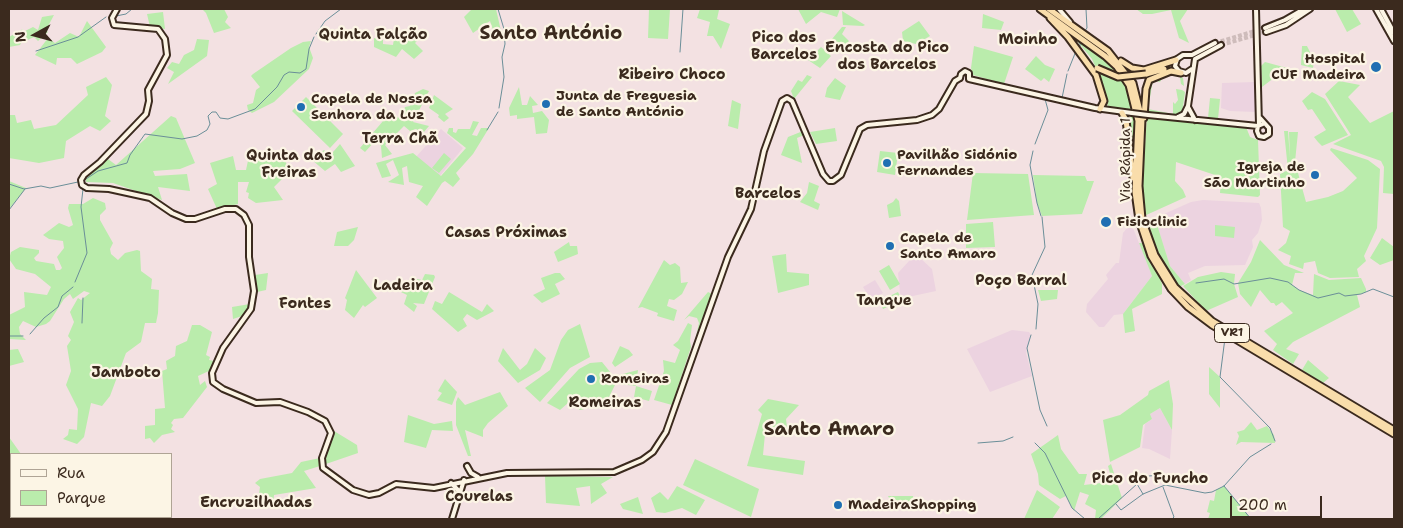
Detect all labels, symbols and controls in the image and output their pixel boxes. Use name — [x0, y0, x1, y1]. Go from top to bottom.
north arrow — [10, 10, 60, 60]
district label: Santo António — [480, 23, 622, 45]
district label: Quinta Falção — [318, 26, 428, 44]
district label: Pico dos Barcelos — [751, 29, 817, 64]
text: N — [11, 30, 30, 43]
district label: Moinho — [998, 31, 1058, 49]
district label: Encosta do Pico dos Barcelos — [825, 39, 949, 74]
place label: Hospital CUF Madeira — [1271, 51, 1365, 84]
marker: Hospital CUF Madeira — [1369, 60, 1383, 74]
district label: Ribeiro Choco — [618, 66, 726, 84]
place label: Junta de Freguesia de Santo António — [556, 88, 697, 120]
place label: Capela de Nossa Senhora da Luz — [311, 91, 432, 124]
marker: Junta de Freguesia de Santo António — [540, 98, 552, 110]
marker: Capela de Nossa Senhora da Luz — [295, 101, 307, 113]
street label: Via Rápida 1 — [1118, 118, 1134, 202]
district label: Terra Chã — [362, 130, 438, 148]
district label: Quinta das Freiras — [246, 147, 332, 182]
place label: Pavilhão Sidónio Fernandes — [897, 147, 1017, 180]
marker: Pavilhão Sidónio Fernandes — [881, 157, 893, 169]
place label: Igreja de São Martinho — [1204, 159, 1305, 192]
marker: Igreja de São Martinho — [1309, 169, 1321, 181]
district label: Barcelos — [735, 185, 801, 203]
place label: Fisioclinic — [1117, 214, 1187, 230]
marker: Fisioclinic — [1099, 215, 1113, 229]
district label: Casas Próximas — [445, 224, 567, 242]
place label: Capela de Santo Amaro — [900, 230, 996, 262]
marker: Capela de Santo Amaro — [884, 240, 896, 252]
district label: Poço Barral — [975, 272, 1067, 290]
district label: Ladeira — [373, 277, 433, 295]
district label: Tanque — [856, 292, 912, 310]
district label: Fontes — [279, 295, 331, 313]
road number: VR1 — [1214, 323, 1250, 342]
district label: Jamboto — [91, 364, 161, 382]
place label: Romeiras — [601, 371, 669, 387]
marker: Romeiras — [585, 373, 597, 385]
district label: Romeiras — [569, 394, 641, 412]
district label: Santo Amaro — [764, 419, 894, 441]
legend — [10, 453, 172, 518]
text: Rua — [57, 463, 85, 483]
district label: Pico do Funcho — [1092, 470, 1208, 488]
scale bar — [1233, 486, 1326, 518]
text: Parque — [57, 488, 106, 508]
district label: Courelas — [445, 488, 513, 506]
district label: Encruzilhadas — [200, 494, 312, 512]
text: 200 m — [1238, 495, 1287, 515]
place label: MadeiraShopping — [848, 497, 976, 513]
marker: MadeiraShopping — [832, 499, 844, 511]

